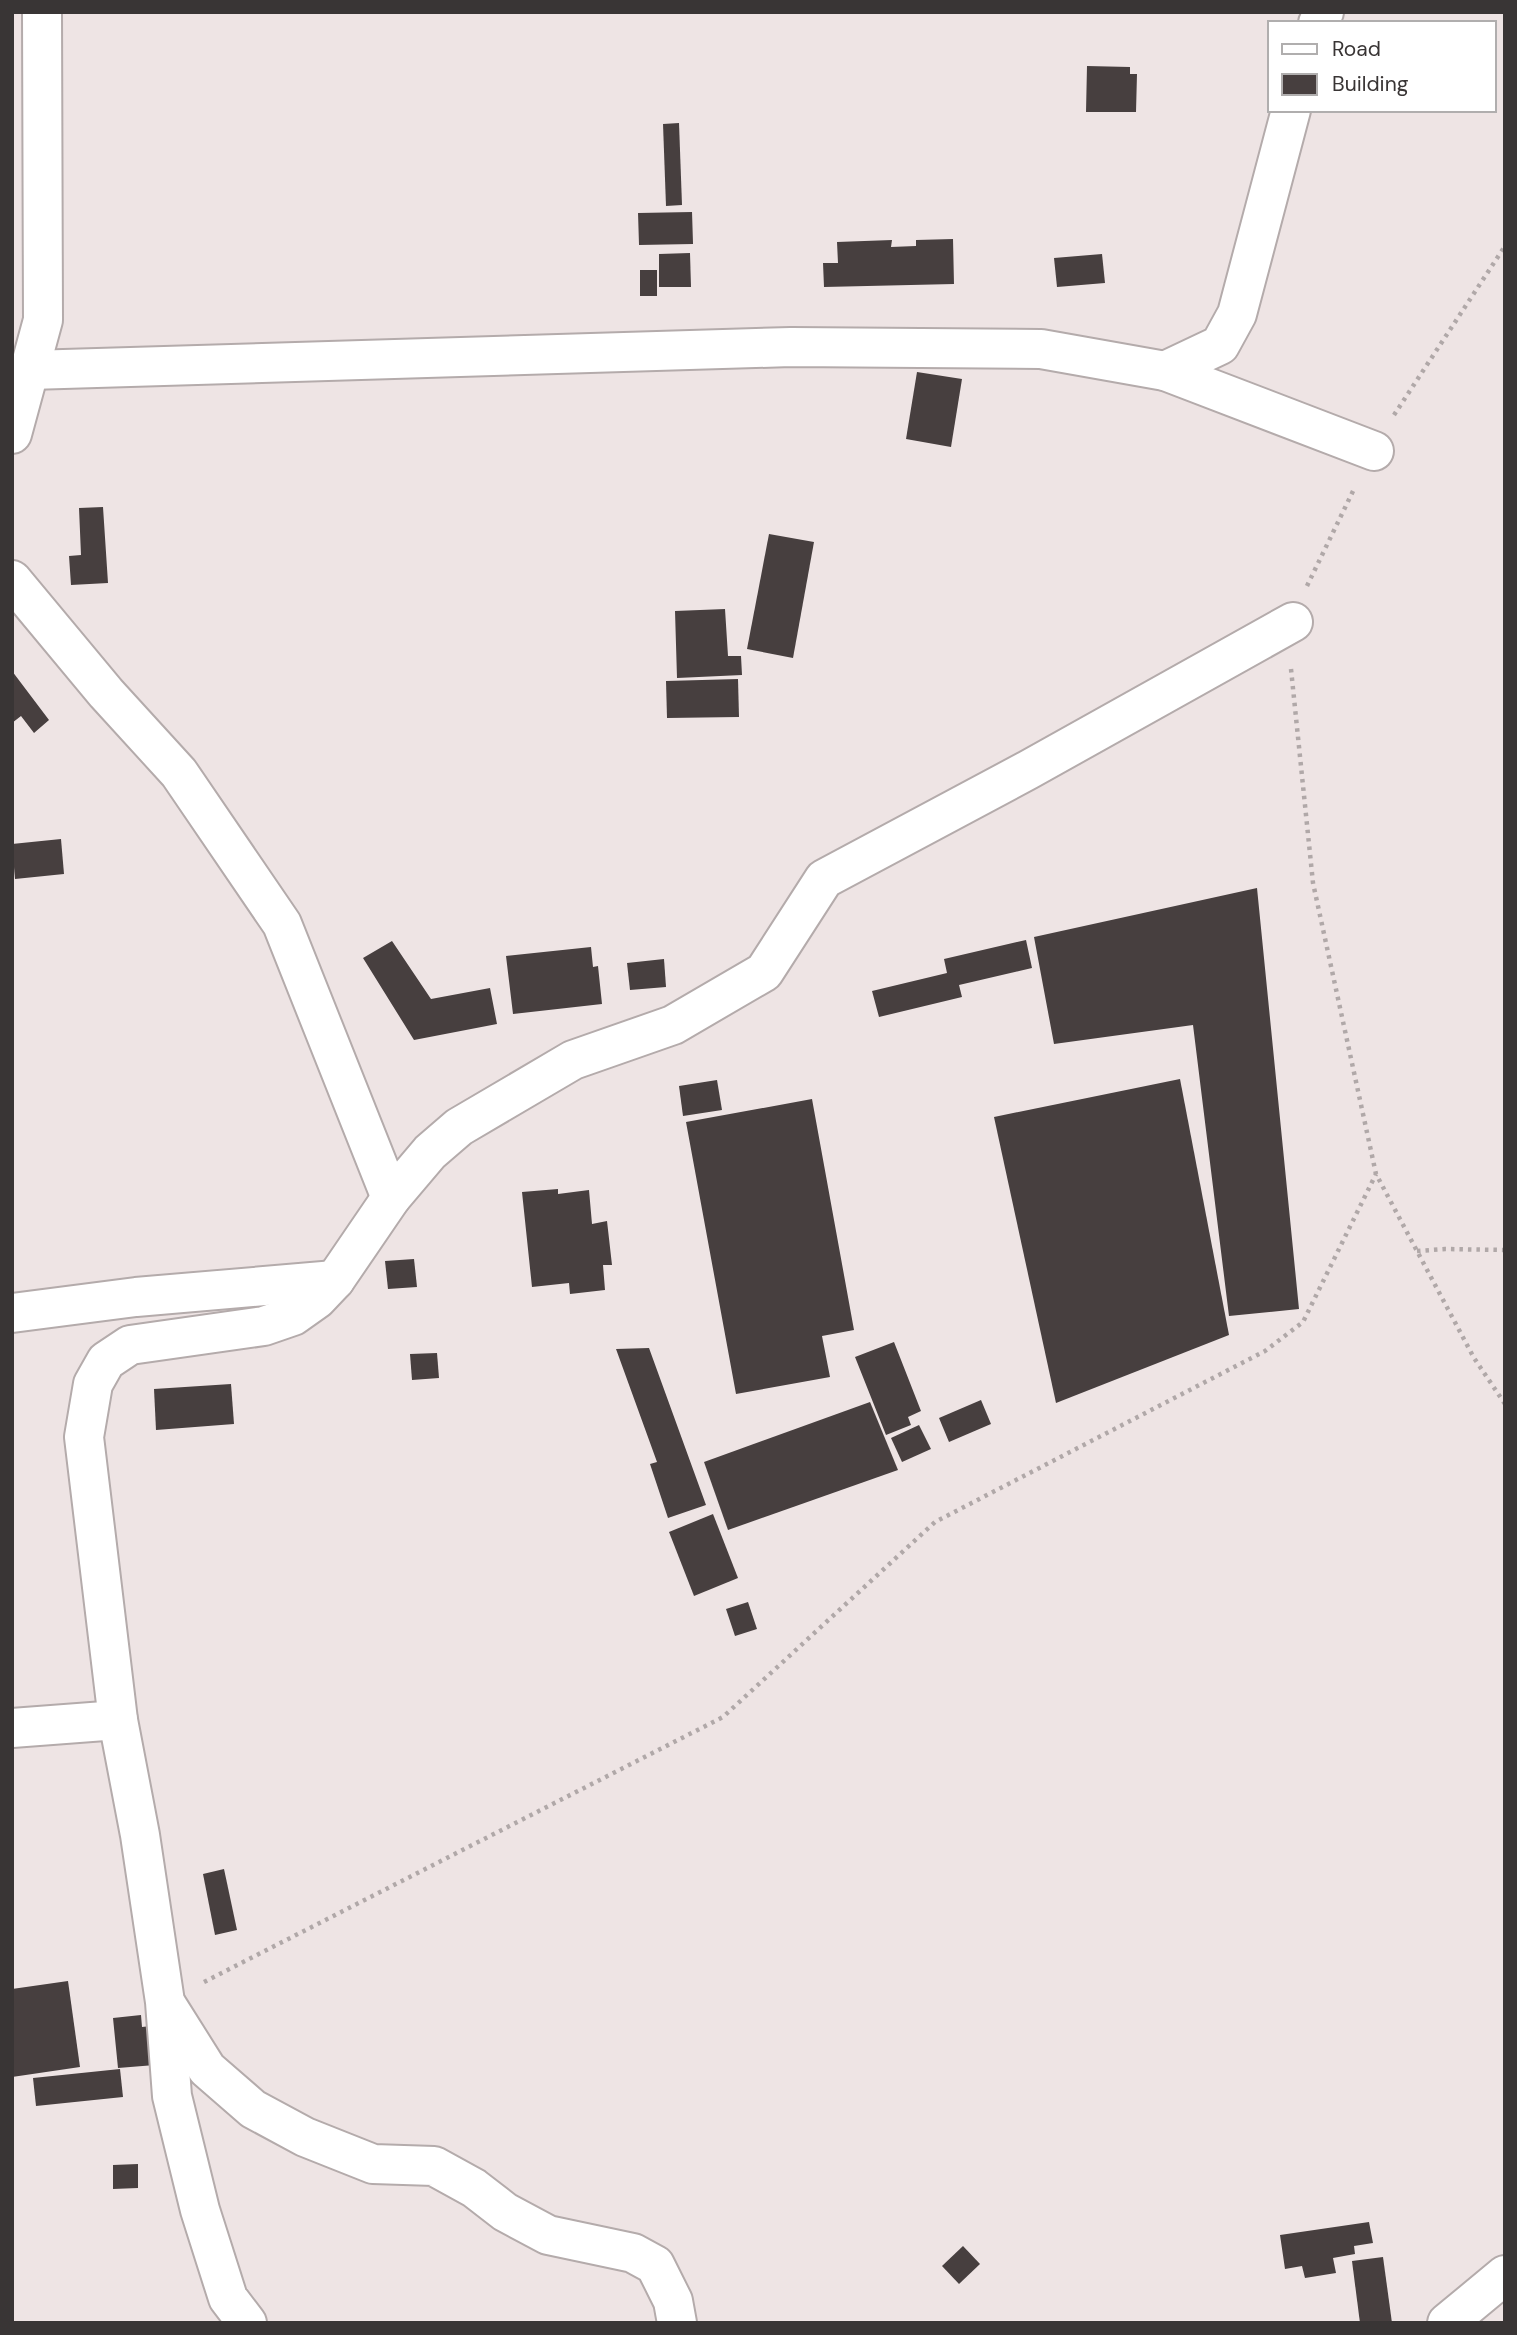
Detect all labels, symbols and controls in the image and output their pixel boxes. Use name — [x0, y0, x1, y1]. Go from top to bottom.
legend — [1268, 21, 1496, 112]
text: Road — [1332, 35, 1381, 63]
text: Building — [1332, 70, 1409, 98]

